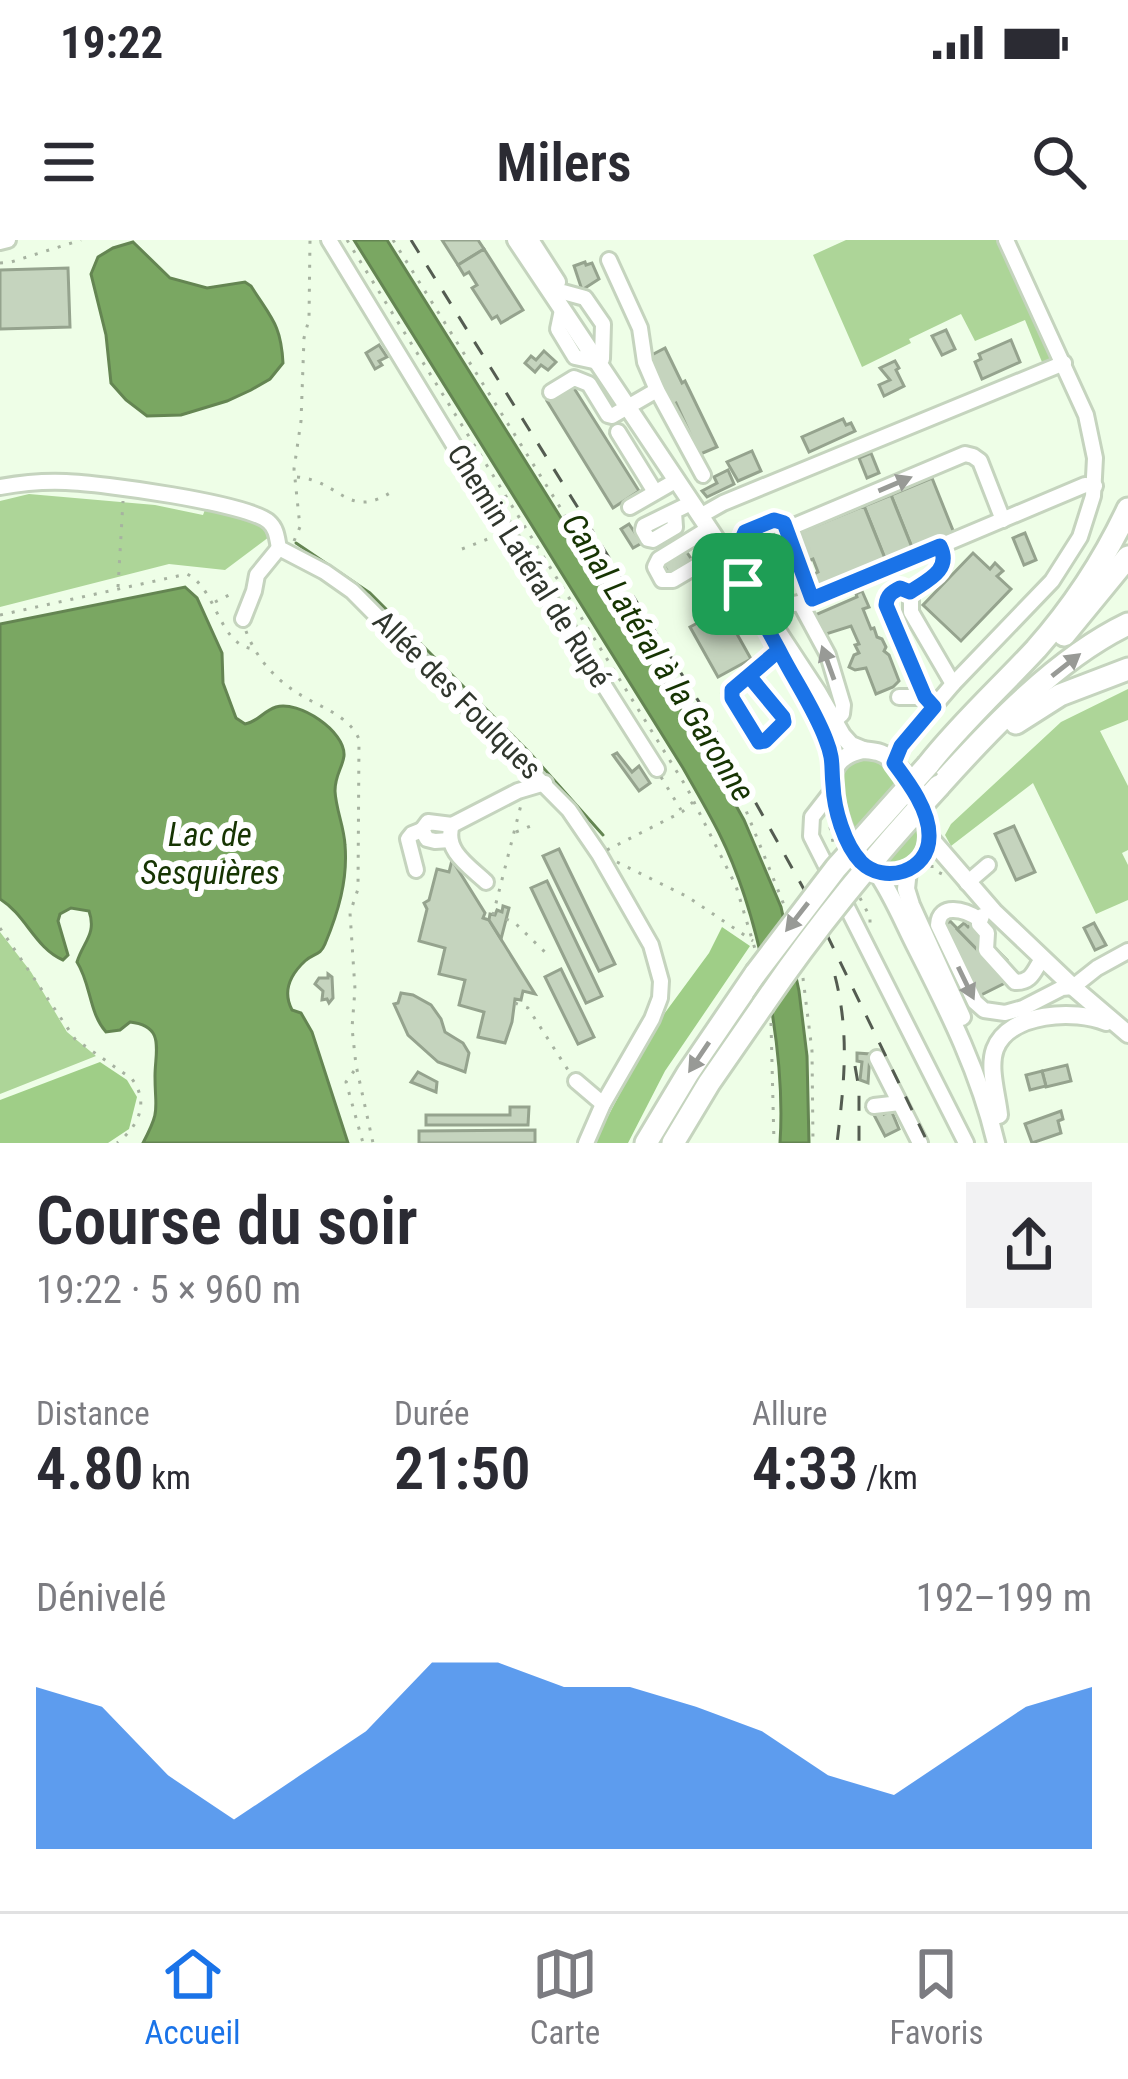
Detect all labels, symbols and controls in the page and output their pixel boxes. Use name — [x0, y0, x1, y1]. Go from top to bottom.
text: 19:22 — [60, 16, 163, 69]
icon: menu — [36, 129, 102, 195]
icon: search — [1026, 129, 1092, 195]
text: Milers — [496, 131, 632, 194]
street label: Chemin Latéral de Rupé — [440, 438, 618, 694]
one-way arrow — [877, 474, 913, 493]
water label: Canal Latéral à la Garonne — [554, 506, 763, 809]
pin — [692, 533, 794, 635]
icon: arrive — [710, 551, 776, 617]
street label: Allée des Foulques — [366, 603, 549, 786]
one-way arrow — [818, 644, 836, 680]
one-way arrow — [1051, 653, 1082, 678]
water label: Lac de Sesquières — [140, 815, 280, 892]
one-way arrow — [786, 902, 810, 933]
one-way arrow — [956, 966, 976, 1001]
one-way arrow — [688, 1040, 711, 1073]
button: share — [966, 1182, 1092, 1308]
text: Course du soir — [36, 1183, 418, 1260]
text: 19:22 · 5 × 960 m — [36, 1267, 301, 1313]
text: Distance — [36, 1394, 150, 1433]
text: Durée — [394, 1394, 469, 1433]
text: Allure — [752, 1394, 827, 1433]
text: 4.80 — [36, 1433, 144, 1504]
text: 21:50 — [394, 1433, 531, 1504]
text: 4:33 — [752, 1433, 858, 1504]
text: km — [144, 1458, 191, 1497]
text: /km — [858, 1458, 918, 1497]
text: Dénivelé — [36, 1575, 166, 1621]
text: 192–199 m — [916, 1575, 1092, 1621]
tab: Accueil — [145, 1941, 241, 2052]
tab: Carte — [530, 1941, 600, 2052]
tab: Favoris — [889, 1941, 983, 2052]

